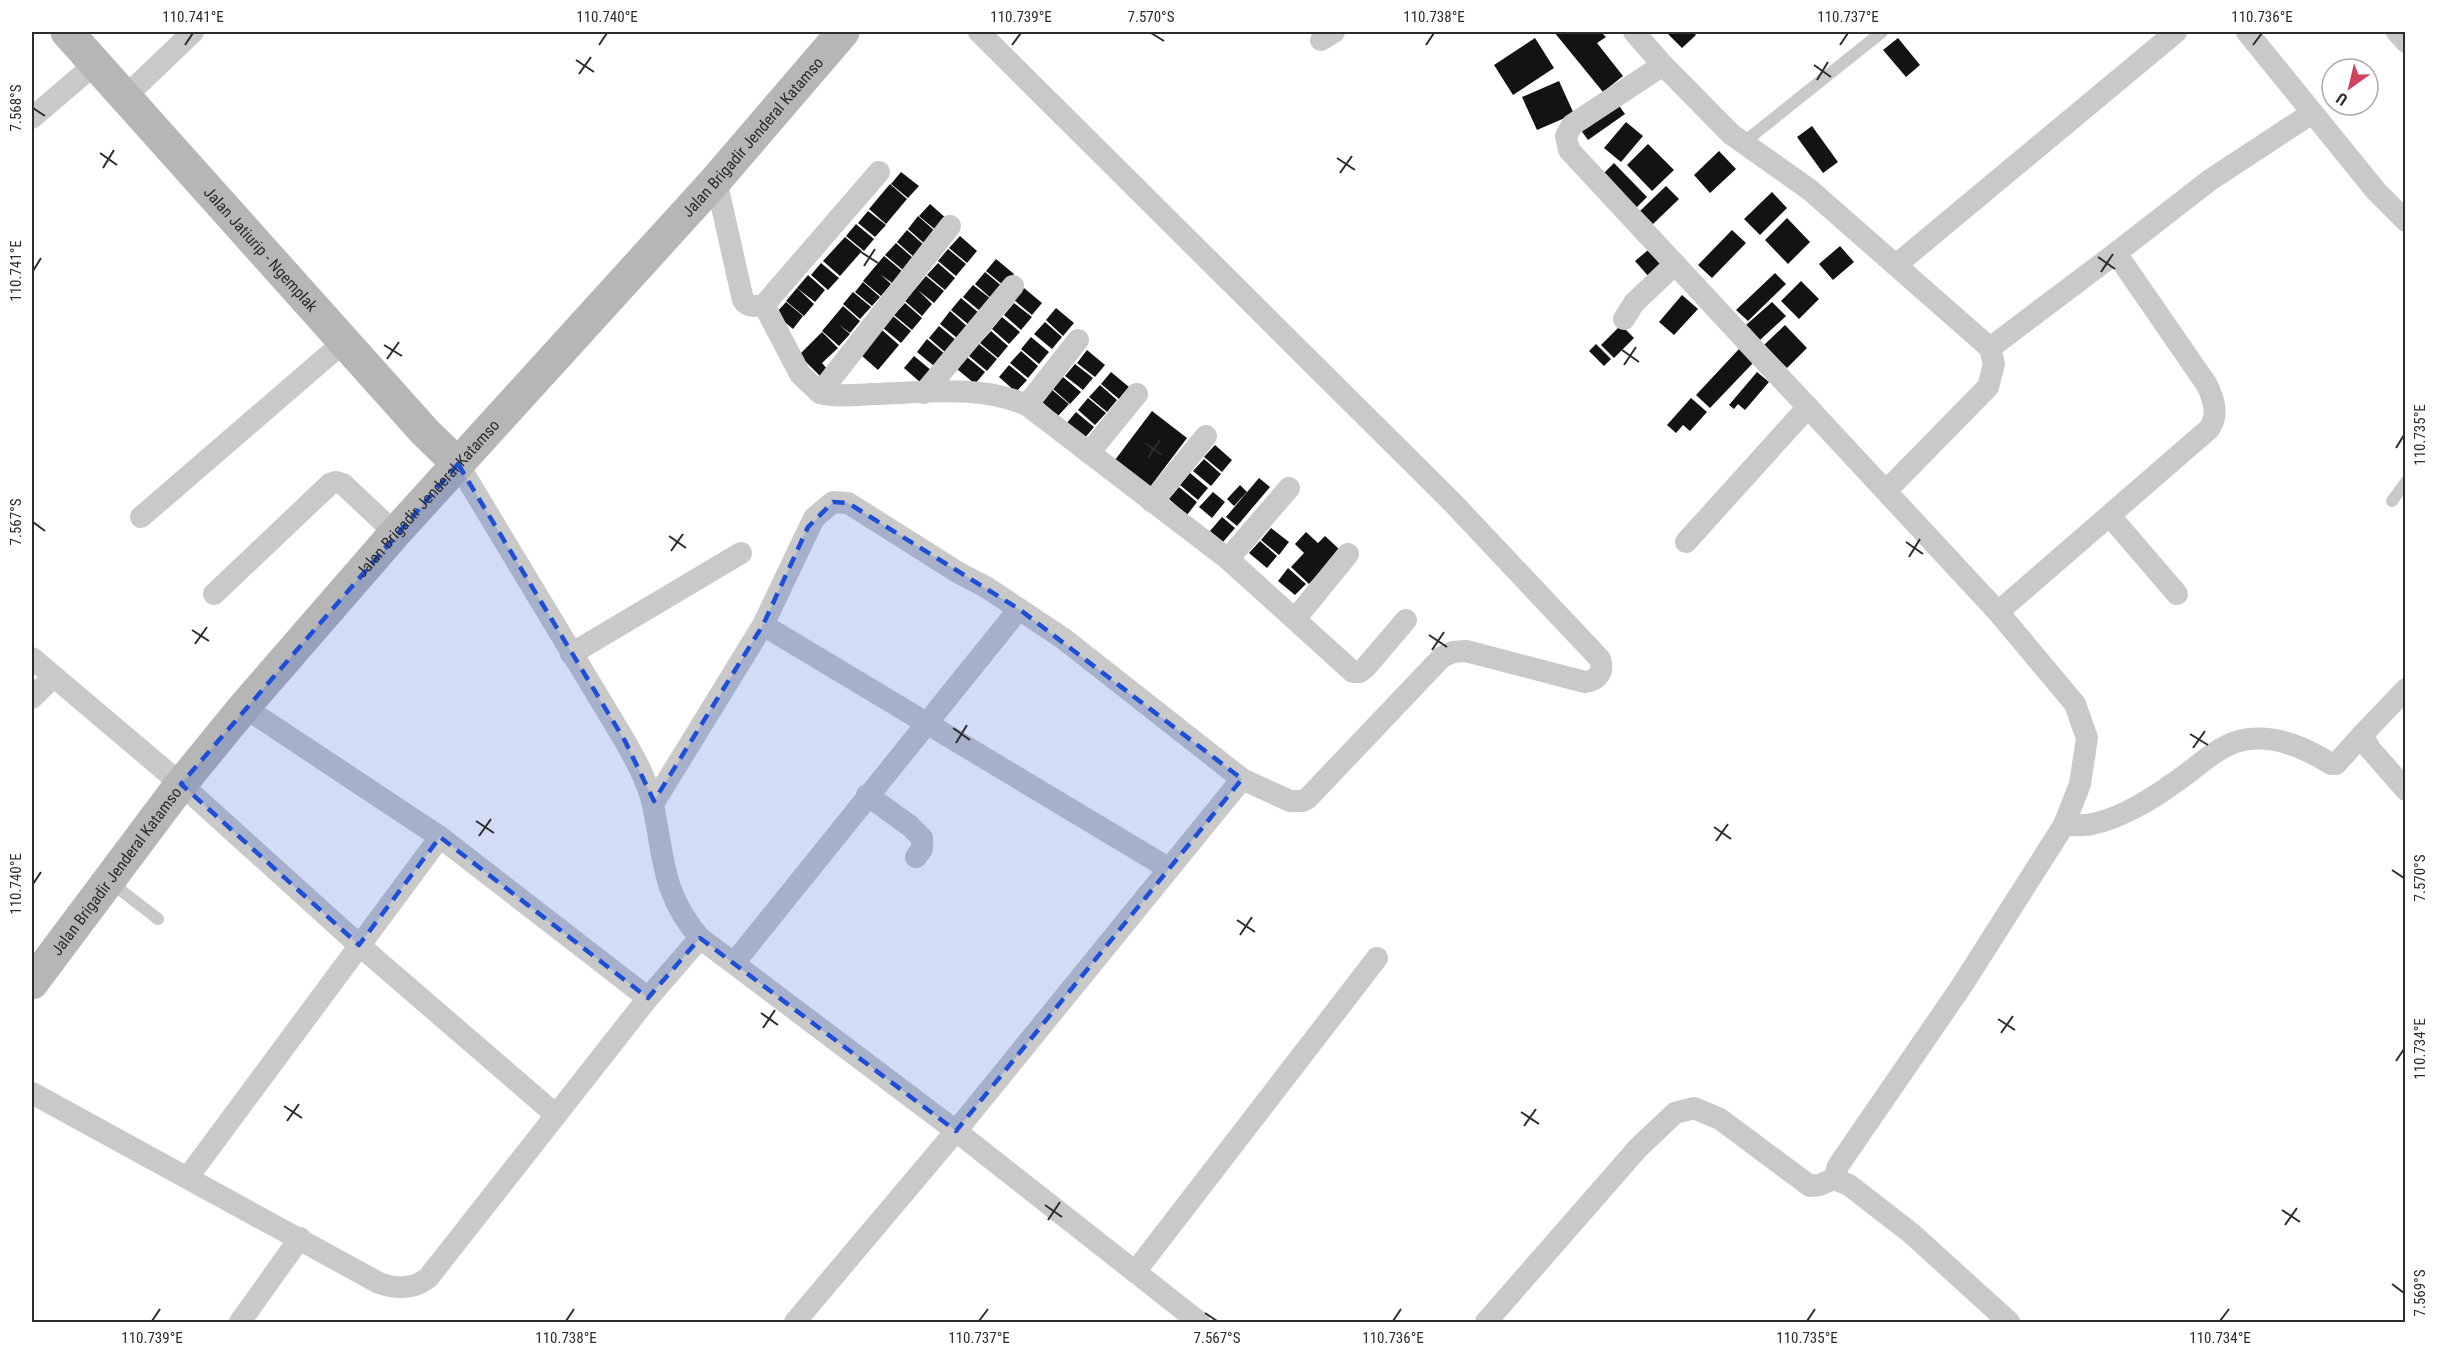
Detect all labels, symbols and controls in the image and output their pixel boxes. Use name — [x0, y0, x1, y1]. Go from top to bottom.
text: 110.741°E — [162, 8, 224, 26]
text: 110.740°E — [576, 8, 638, 26]
text: 110.739°E — [990, 8, 1052, 26]
text: 7.570°S — [1128, 8, 1175, 26]
text: 110.738°E — [1403, 8, 1465, 26]
text: 110.737°E — [1817, 8, 1879, 26]
text: 110.736°E — [2231, 8, 2293, 26]
street label: Jalan Brigadir Jenderal Katamso — [678, 53, 827, 221]
north arrow — [2320, 57, 2380, 117]
text: 7.568°S — [7, 84, 25, 131]
text: U — [2333, 89, 2351, 109]
street label: Jalan Jatiurip - Ngemplak — [200, 182, 322, 316]
text: 110.741°E — [7, 240, 25, 302]
text: 110.735°E — [2411, 404, 2429, 466]
street label: Jalan Brigadir Jenderal Katamso — [352, 415, 503, 581]
text: 7.567°S — [7, 498, 25, 545]
street label: Jalan Brigadir Jenderal Katamso — [47, 783, 185, 959]
text: 110.740°E — [7, 853, 25, 915]
text: 7.570°S — [2411, 854, 2429, 901]
text: 110.734°E — [2411, 1018, 2429, 1080]
text: 7.569°S — [2411, 1269, 2429, 1316]
text: 110.739°E — [121, 1329, 183, 1347]
text: 110.738°E — [535, 1329, 597, 1347]
text: 110.737°E — [948, 1329, 1010, 1347]
text: 7.567°S — [1194, 1329, 1241, 1347]
text: 110.736°E — [1362, 1329, 1424, 1347]
text: 110.735°E — [1776, 1329, 1838, 1347]
text: 110.734°E — [2189, 1329, 2251, 1347]

